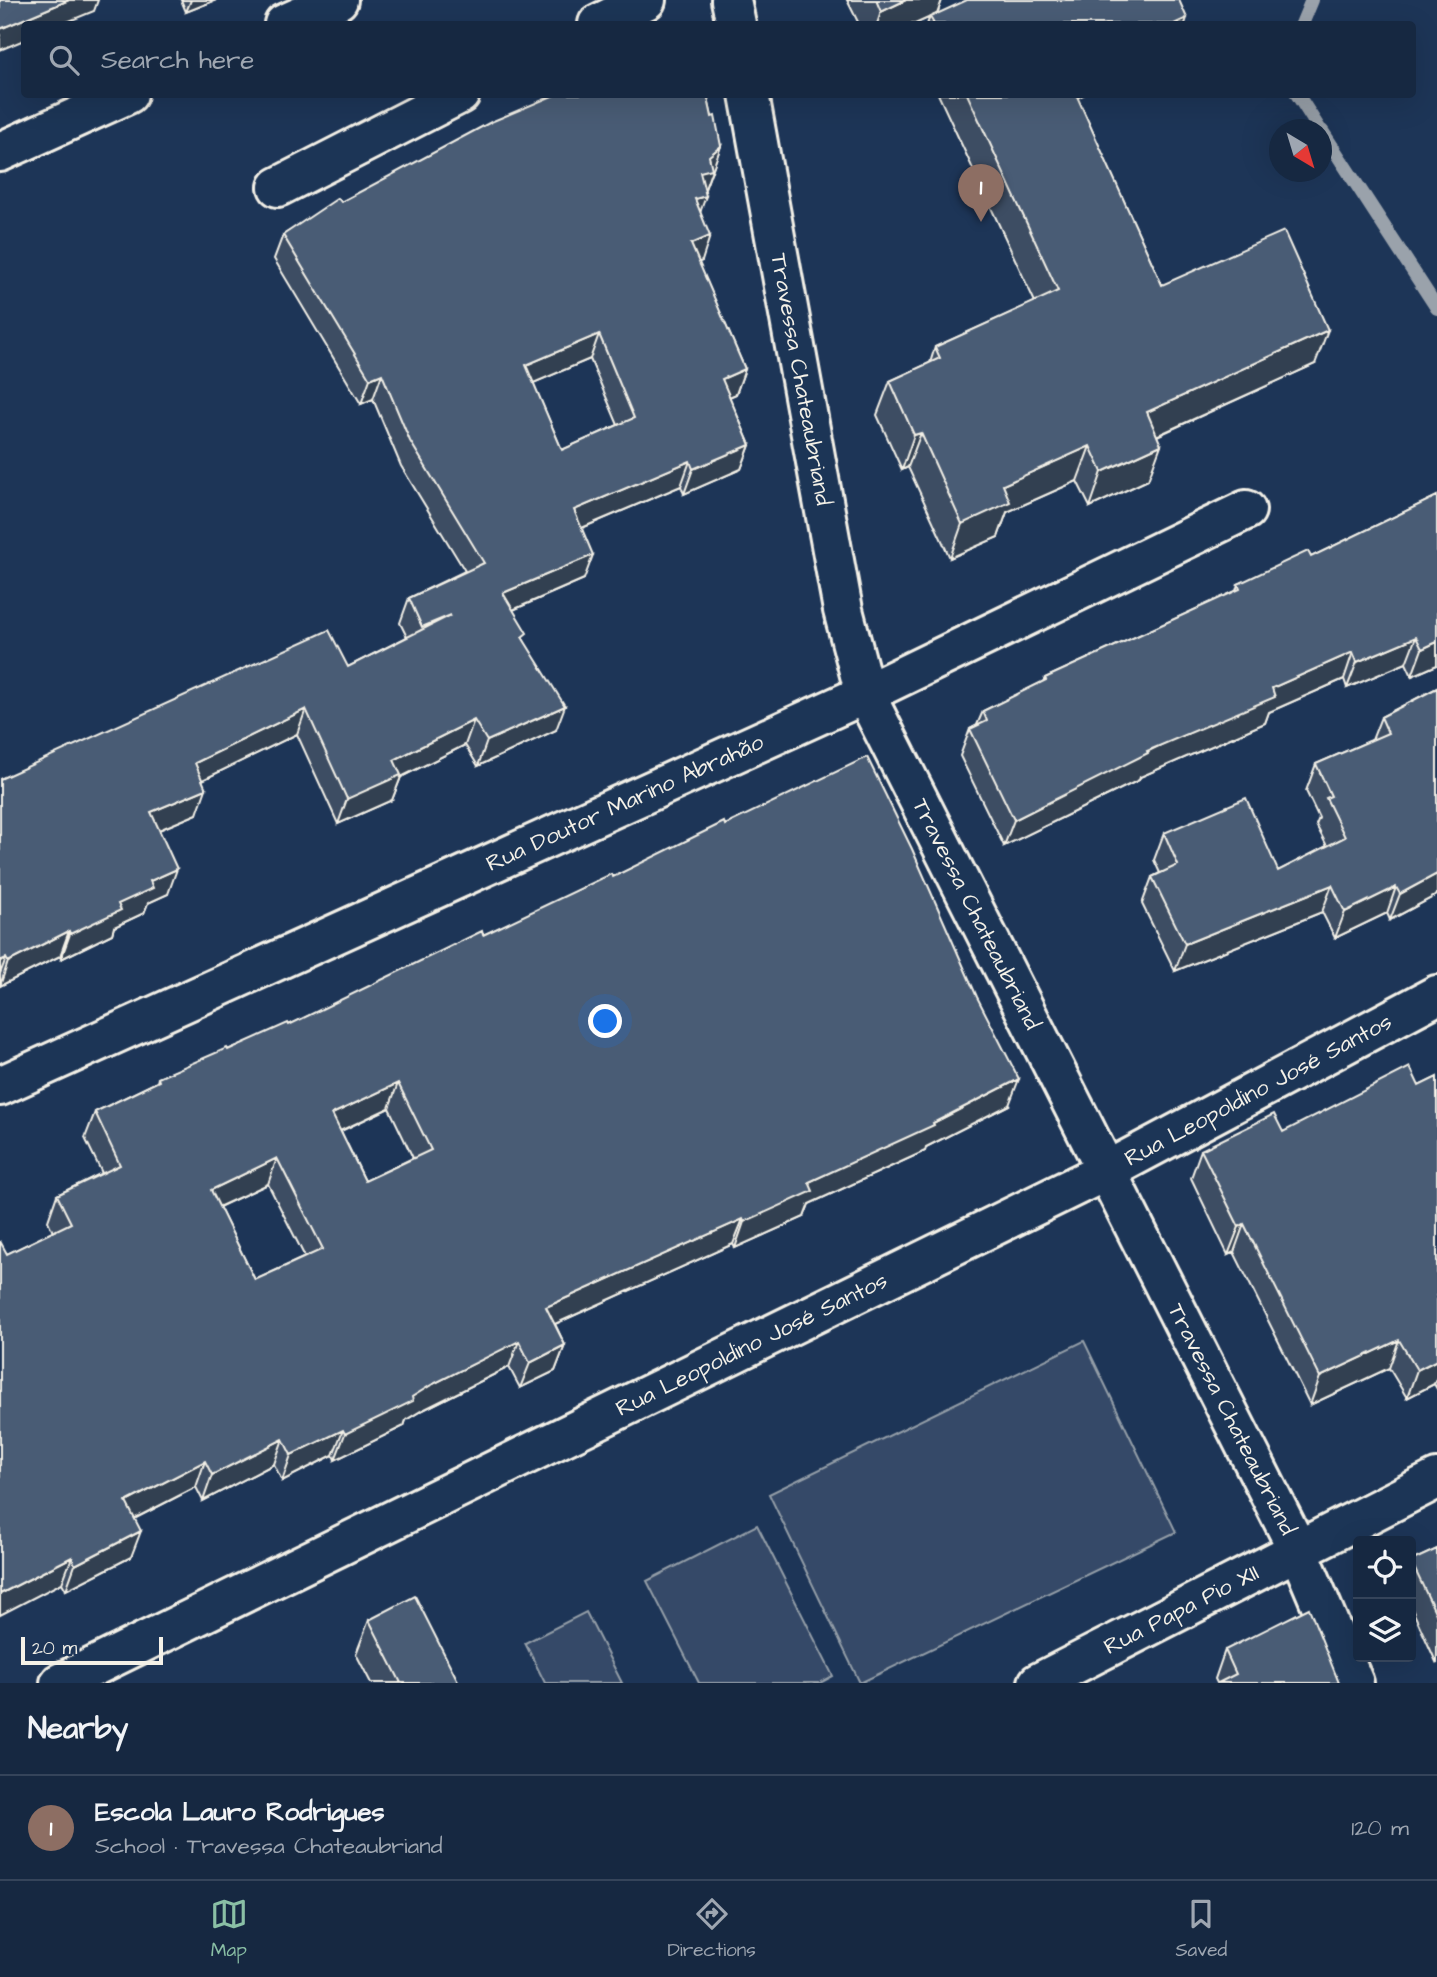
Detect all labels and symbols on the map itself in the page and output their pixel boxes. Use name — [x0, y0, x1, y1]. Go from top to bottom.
north arrow — [1269, 119, 1332, 182]
pin: 1 — [958, 164, 1004, 222]
street label: Travessa Chateaubriand — [762, 251, 840, 508]
street label: Rua Doutor Marino Abrahão — [481, 726, 769, 880]
street label: Travessa Chateaubriand — [904, 793, 1048, 1036]
your location — [588, 1004, 622, 1038]
street label: Rua Leopoldino José Santos — [1119, 1006, 1398, 1174]
street label: Rua Leopoldino José Santos — [610, 1264, 893, 1425]
street label: Travessa Chateaubriand — [1160, 1298, 1304, 1541]
street label: Rua Papa Pio XII — [1098, 1557, 1264, 1663]
scale bar — [21, 1634, 163, 1666]

